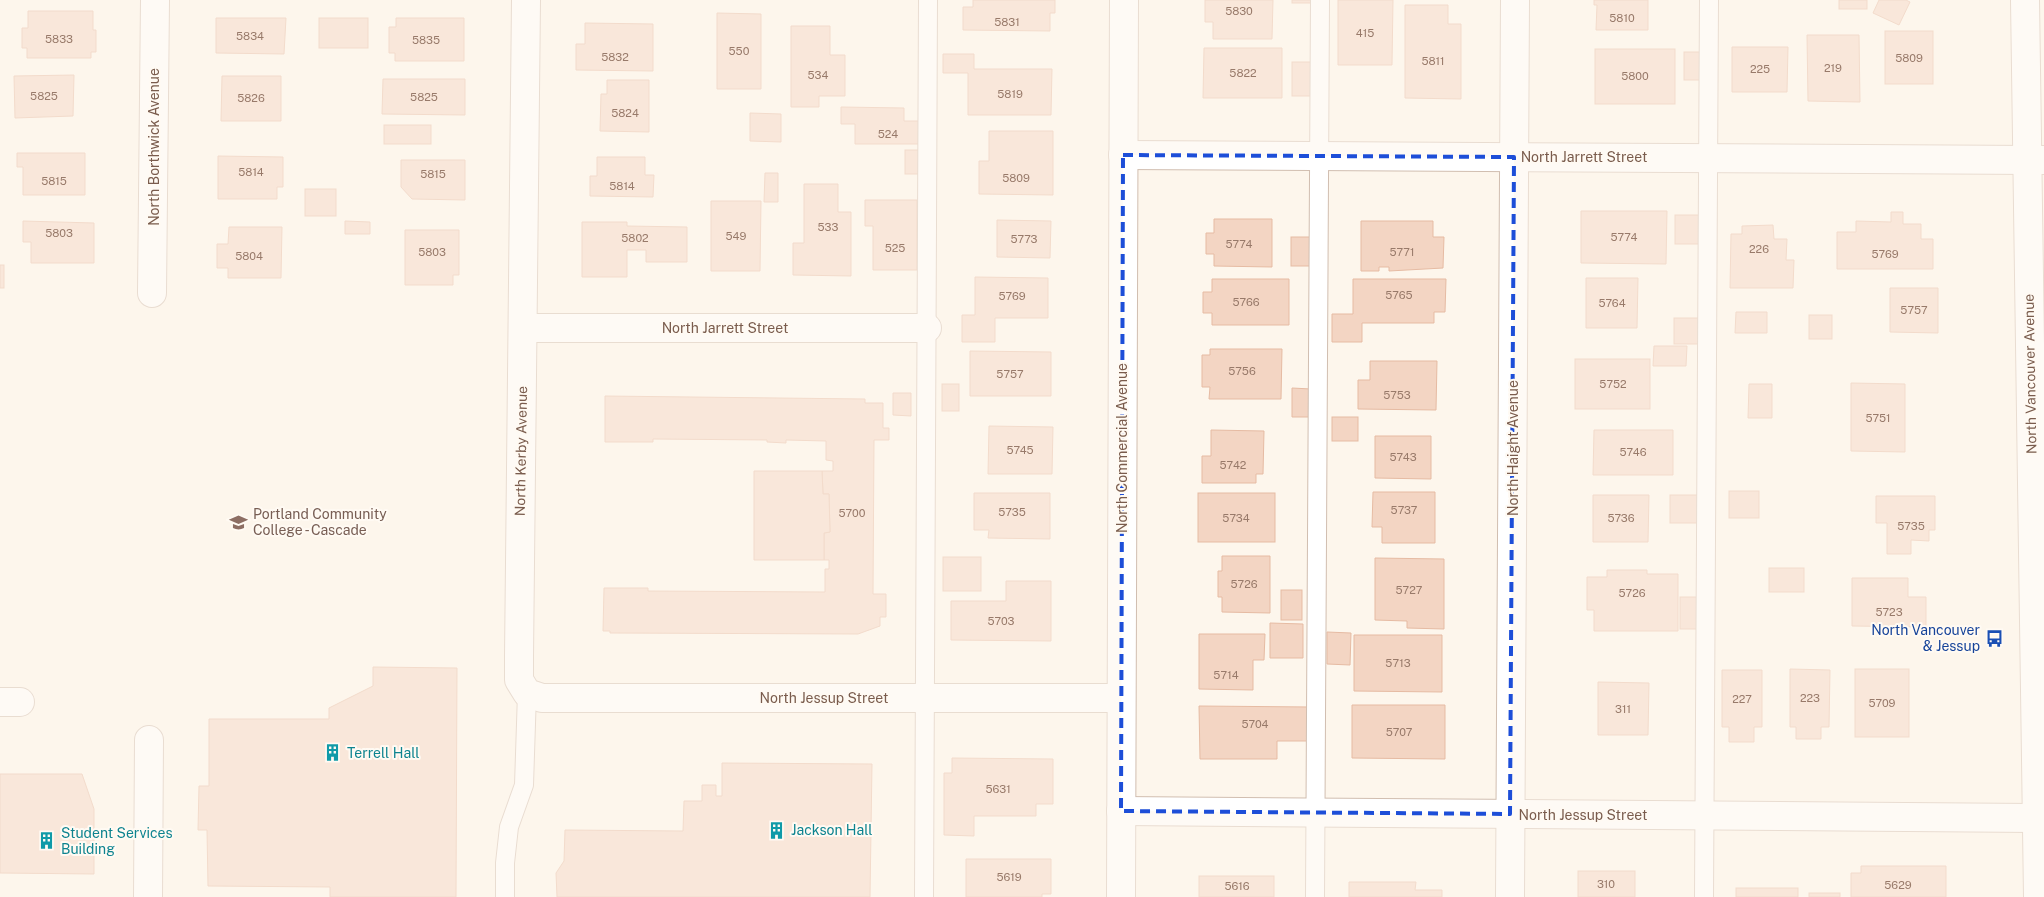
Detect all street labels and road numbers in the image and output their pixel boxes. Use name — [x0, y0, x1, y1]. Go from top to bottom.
street label: North Borthwick Avenue — [146, 68, 162, 226]
street label: North Jarrett Street — [1521, 149, 1647, 165]
street label: North Vancouver Avenue — [2021, 294, 2039, 454]
street label: North Jarrett Street — [662, 320, 788, 336]
street label: North Commercial Avenue — [1114, 363, 1130, 533]
street label: North Haight Avenue — [1505, 380, 1521, 516]
street label: North Kerby Avenue — [512, 386, 530, 516]
street label: North Jessup Street — [760, 690, 888, 706]
street label: North Jessup Street — [1519, 807, 1647, 823]

